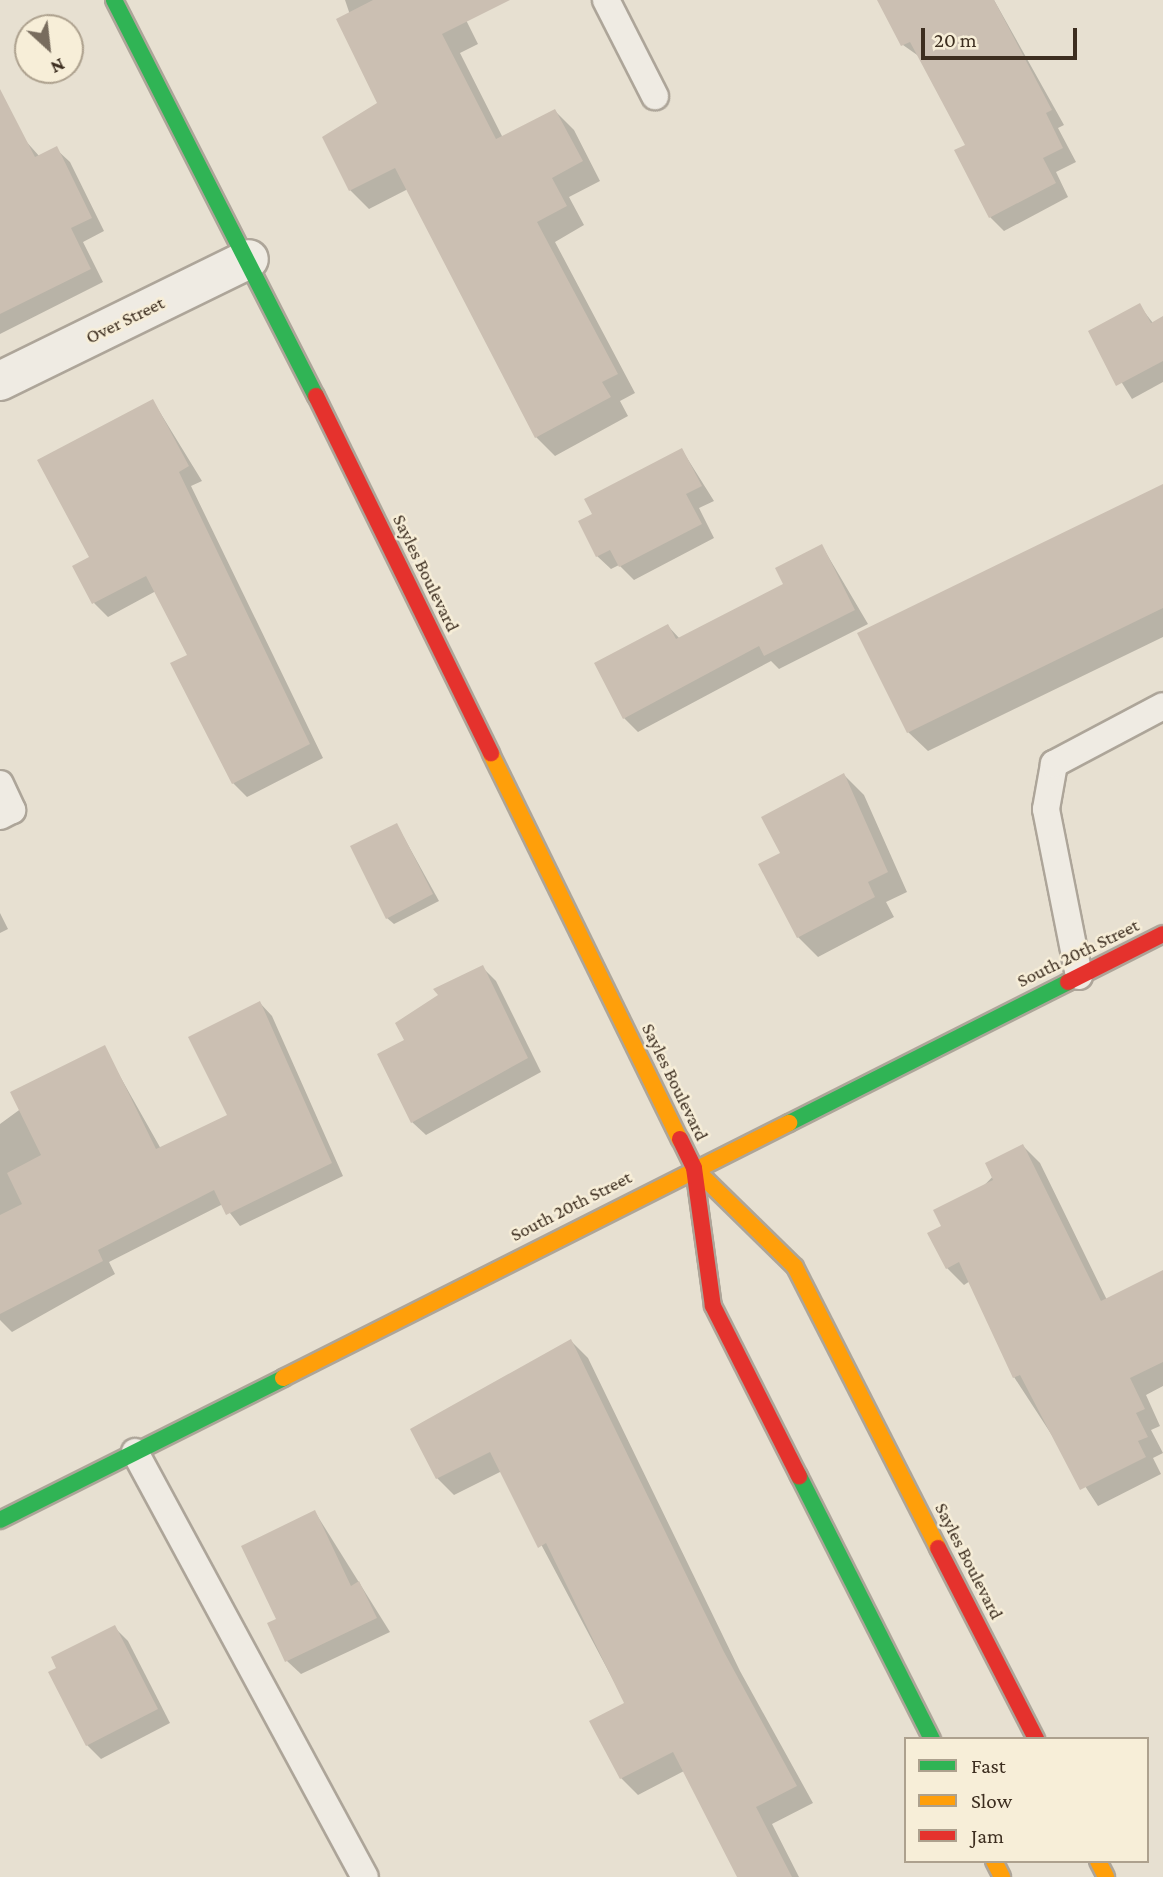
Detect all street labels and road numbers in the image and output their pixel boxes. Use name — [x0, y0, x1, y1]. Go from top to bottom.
street label: Over Street — [82, 291, 168, 349]
street label: Sayles Boulevard — [388, 511, 464, 635]
street label: South 20th Street — [1013, 914, 1143, 992]
street label: Sayles Boulevard — [637, 1020, 713, 1144]
street label: South 20th Street — [507, 1166, 635, 1246]
street label: Sayles Boulevard — [930, 1499, 1008, 1623]

